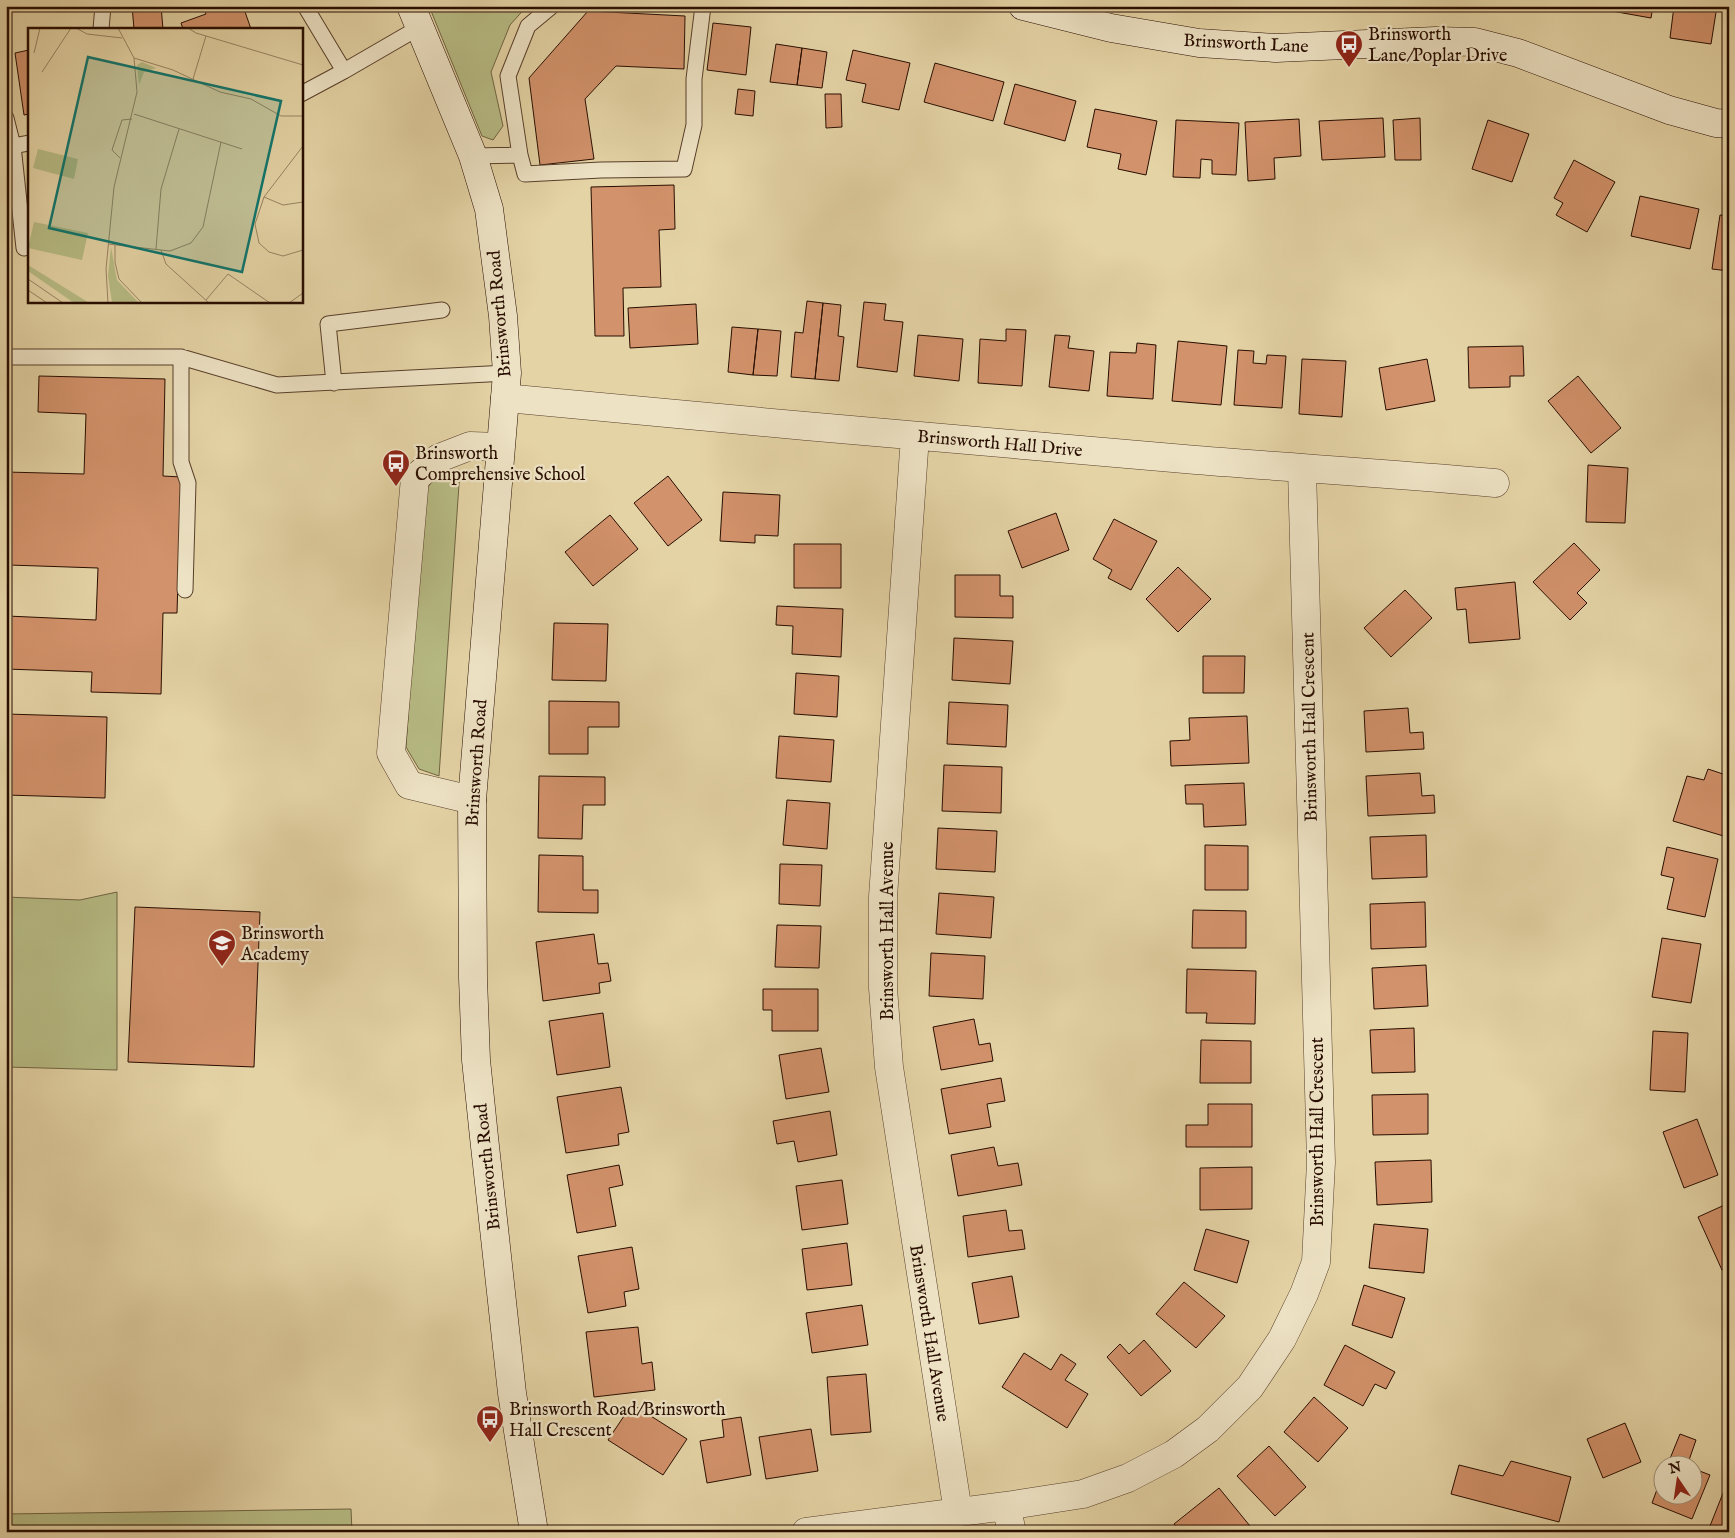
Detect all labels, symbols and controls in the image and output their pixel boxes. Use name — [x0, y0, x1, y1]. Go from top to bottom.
place label: Brinsworth Lane/Poplar Drive — [1368, 24, 1507, 68]
inset map — [28, 28, 302, 302]
bus stop icon: Brinsworth Lane/Poplar Drive — [1334, 29, 1364, 68]
street label: Brinsworth Lane — [1183, 30, 1309, 59]
street label: Brinsworth Road — [483, 249, 518, 378]
street label: Brinsworth Hall Drive — [916, 426, 1083, 463]
place label: Brinsworth Comprehensive School — [415, 443, 585, 487]
bus stop icon: Brinsworth Comprehensive School — [381, 448, 411, 487]
street label: Brinsworth Hall Crescent — [1297, 632, 1324, 822]
street label: Brinsworth Road — [462, 698, 493, 828]
street label: Brinsworth Hall Avenue — [877, 842, 900, 1020]
place label: Brinsworth Academy — [240, 923, 324, 967]
school or university icon: Brinsworth Academy — [207, 928, 237, 967]
street label: Brinsworth Hall Crescent — [1307, 1037, 1330, 1227]
street label: Brinsworth Road — [470, 1102, 507, 1231]
street label: Brinsworth Hall Avenue — [903, 1243, 954, 1423]
place label: Brinsworth Road/Brinsworth Hall Crescent — [509, 1399, 726, 1443]
bus stop icon: Brinsworth Road/Brinsworth Hall Crescent — [475, 1404, 505, 1443]
north arrow — [1652, 1456, 1702, 1506]
text: N — [1666, 1458, 1683, 1479]

